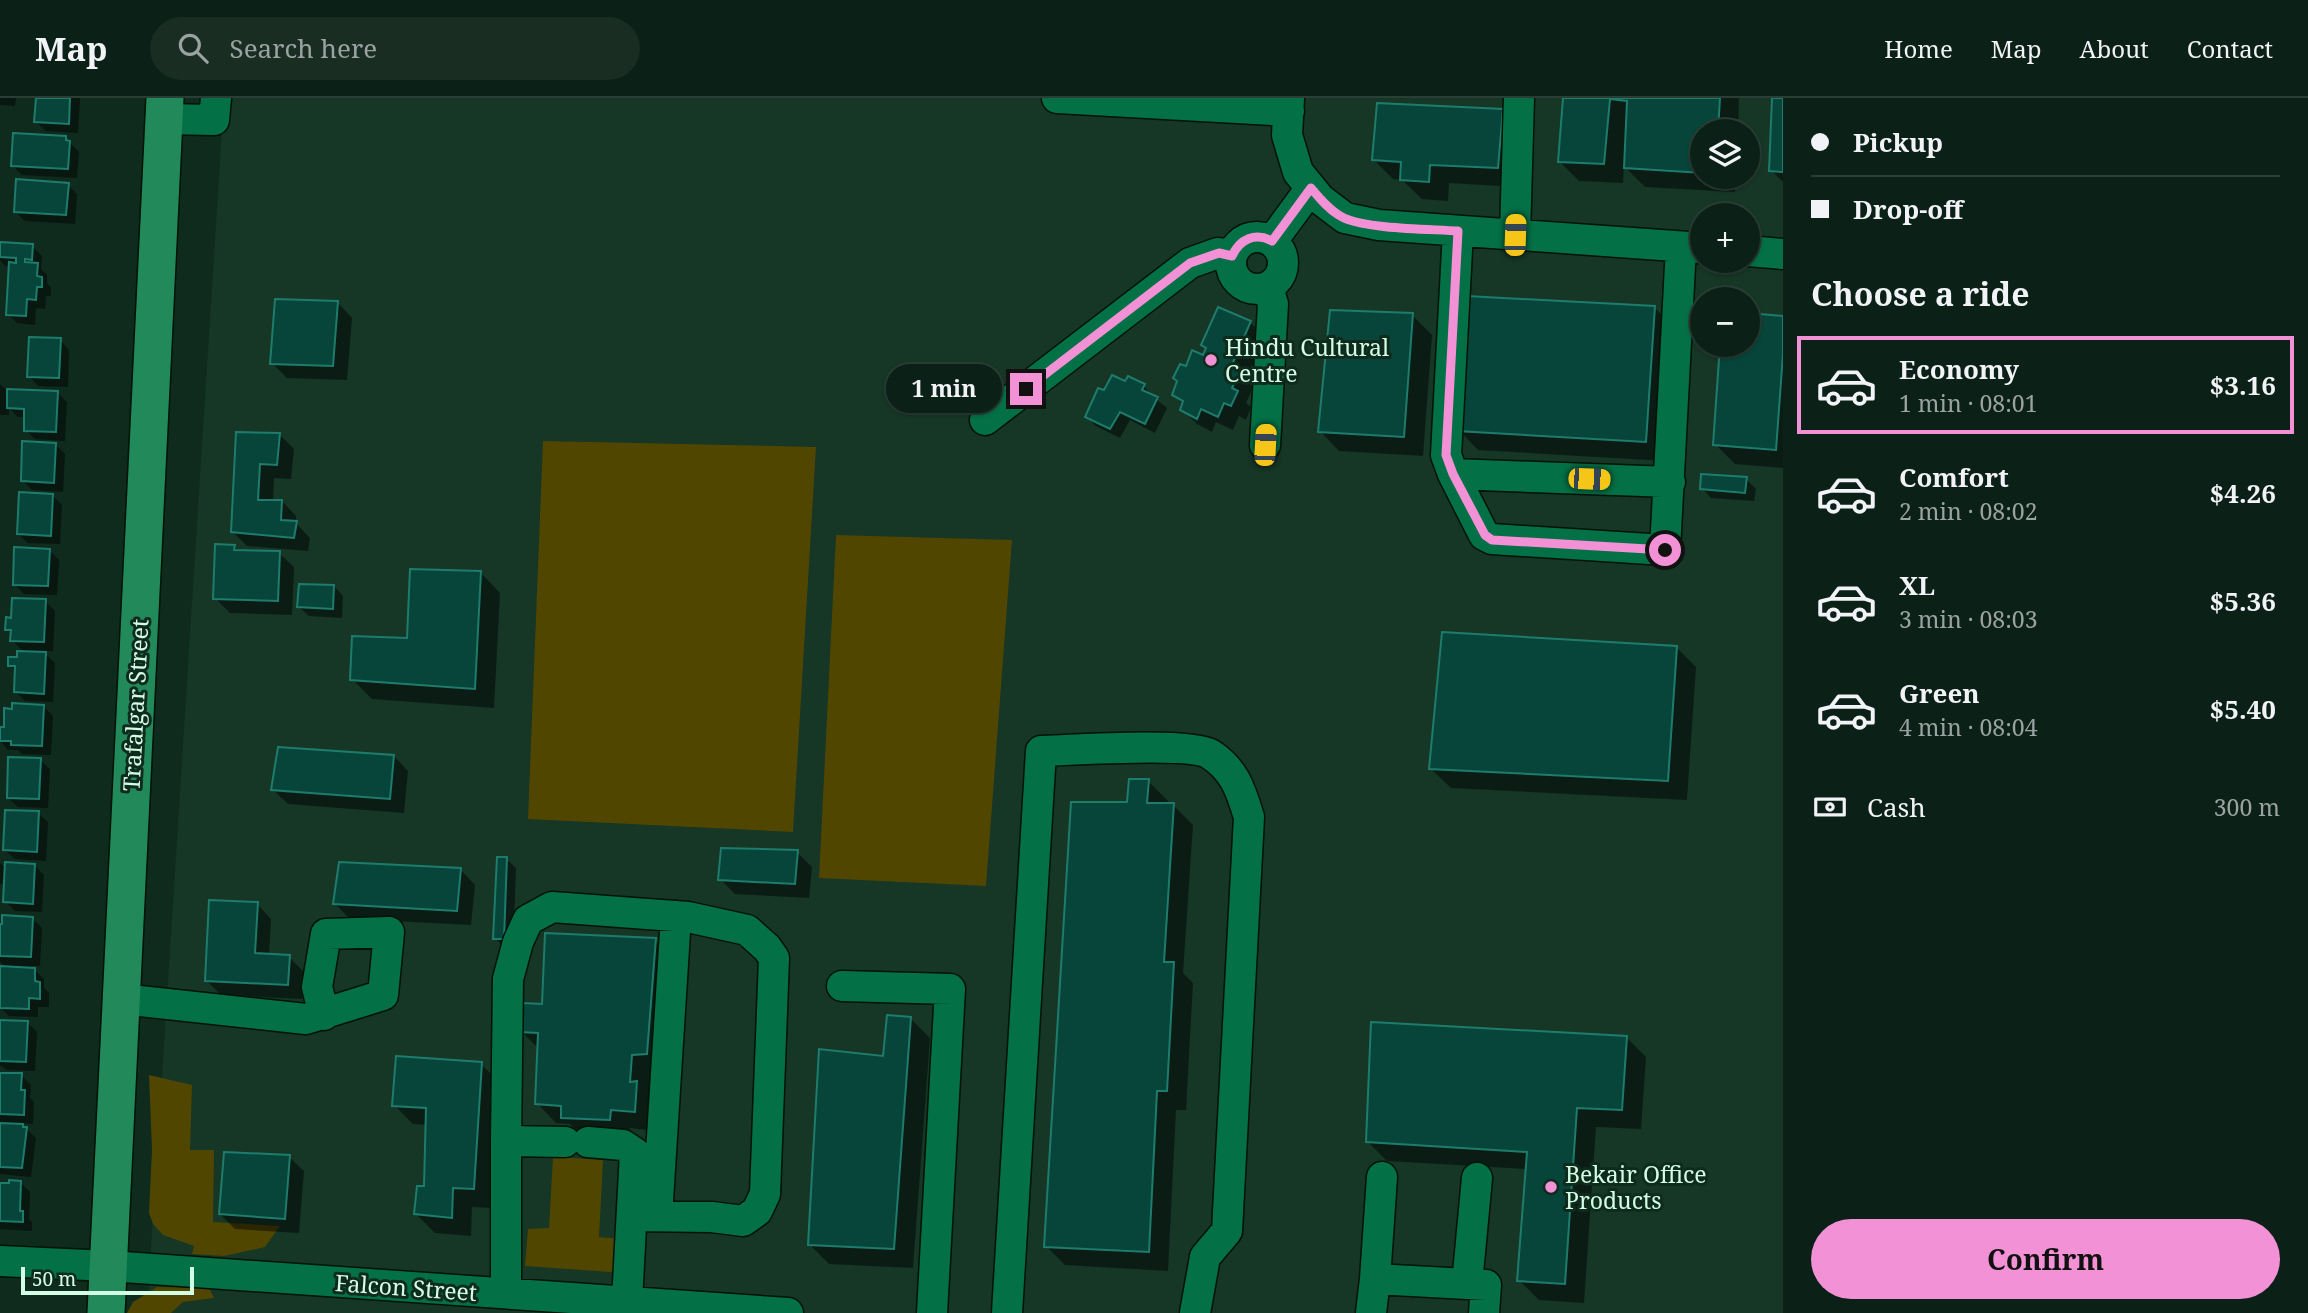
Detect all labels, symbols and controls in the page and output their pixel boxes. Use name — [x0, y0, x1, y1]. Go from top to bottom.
search box — [150, 17, 640, 80]
text: Map — [35, 26, 108, 71]
icon: search — [174, 29, 212, 67]
text: Search here — [230, 30, 377, 66]
text: Home — [1884, 32, 1953, 65]
text: Map — [1991, 32, 2042, 65]
text: About — [2080, 32, 2149, 65]
text: Contact — [2187, 32, 2273, 65]
map controls — [1690, 119, 1760, 357]
button: layers — [1690, 119, 1760, 189]
text: Pickup — [1853, 124, 1943, 160]
text: Drop-off — [1853, 191, 1963, 227]
button: + — [1690, 203, 1760, 273]
car — [1504, 214, 1527, 256]
text: Choose a ride — [1811, 272, 2030, 315]
button: − — [1690, 287, 1760, 357]
place label: Hindu Cultural Centre — [1225, 331, 1389, 389]
text: Economy — [1899, 351, 2019, 387]
marker: Hindu Cultural Centre — [1203, 352, 1219, 368]
icon: car — [1815, 354, 1878, 417]
callout: 1 min — [886, 364, 1002, 414]
text: $3.16 — [2210, 367, 2276, 403]
text: 1 min — [911, 372, 977, 404]
route end — [1010, 373, 1042, 405]
text: 1 min · 08:01 — [1899, 387, 2037, 419]
car — [1254, 423, 1277, 467]
text: Comfort — [1899, 459, 2009, 495]
icon: car — [1815, 462, 1878, 525]
car — [1568, 468, 1611, 490]
text: $4.26 — [2210, 475, 2276, 511]
text: 2 min · 08:02 — [1899, 495, 2037, 527]
route start — [1649, 534, 1681, 566]
text: XL — [1899, 567, 1935, 603]
icon: car — [1815, 570, 1878, 633]
text: $5.36 — [2210, 583, 2276, 619]
text: 3 min · 08:03 — [1899, 603, 2037, 635]
street label: Trafalgar Street — [115, 618, 155, 792]
text: Green — [1899, 675, 1980, 711]
icon: car — [1815, 678, 1878, 741]
text: $5.40 — [2210, 691, 2276, 727]
text: 4 min · 08:04 — [1899, 711, 2037, 743]
icon: cash — [1811, 788, 1849, 826]
text: Cash — [1867, 789, 1926, 825]
text: 300 m — [2214, 791, 2280, 823]
place label: Bekair Office Products — [1565, 1158, 1707, 1216]
marker: Bekair Office Products — [1543, 1179, 1559, 1195]
button: Confirm — [1811, 1219, 2280, 1299]
scale bar — [21, 1264, 194, 1296]
text: 50 m — [32, 1266, 76, 1292]
street label: Falcon Street — [334, 1266, 478, 1308]

